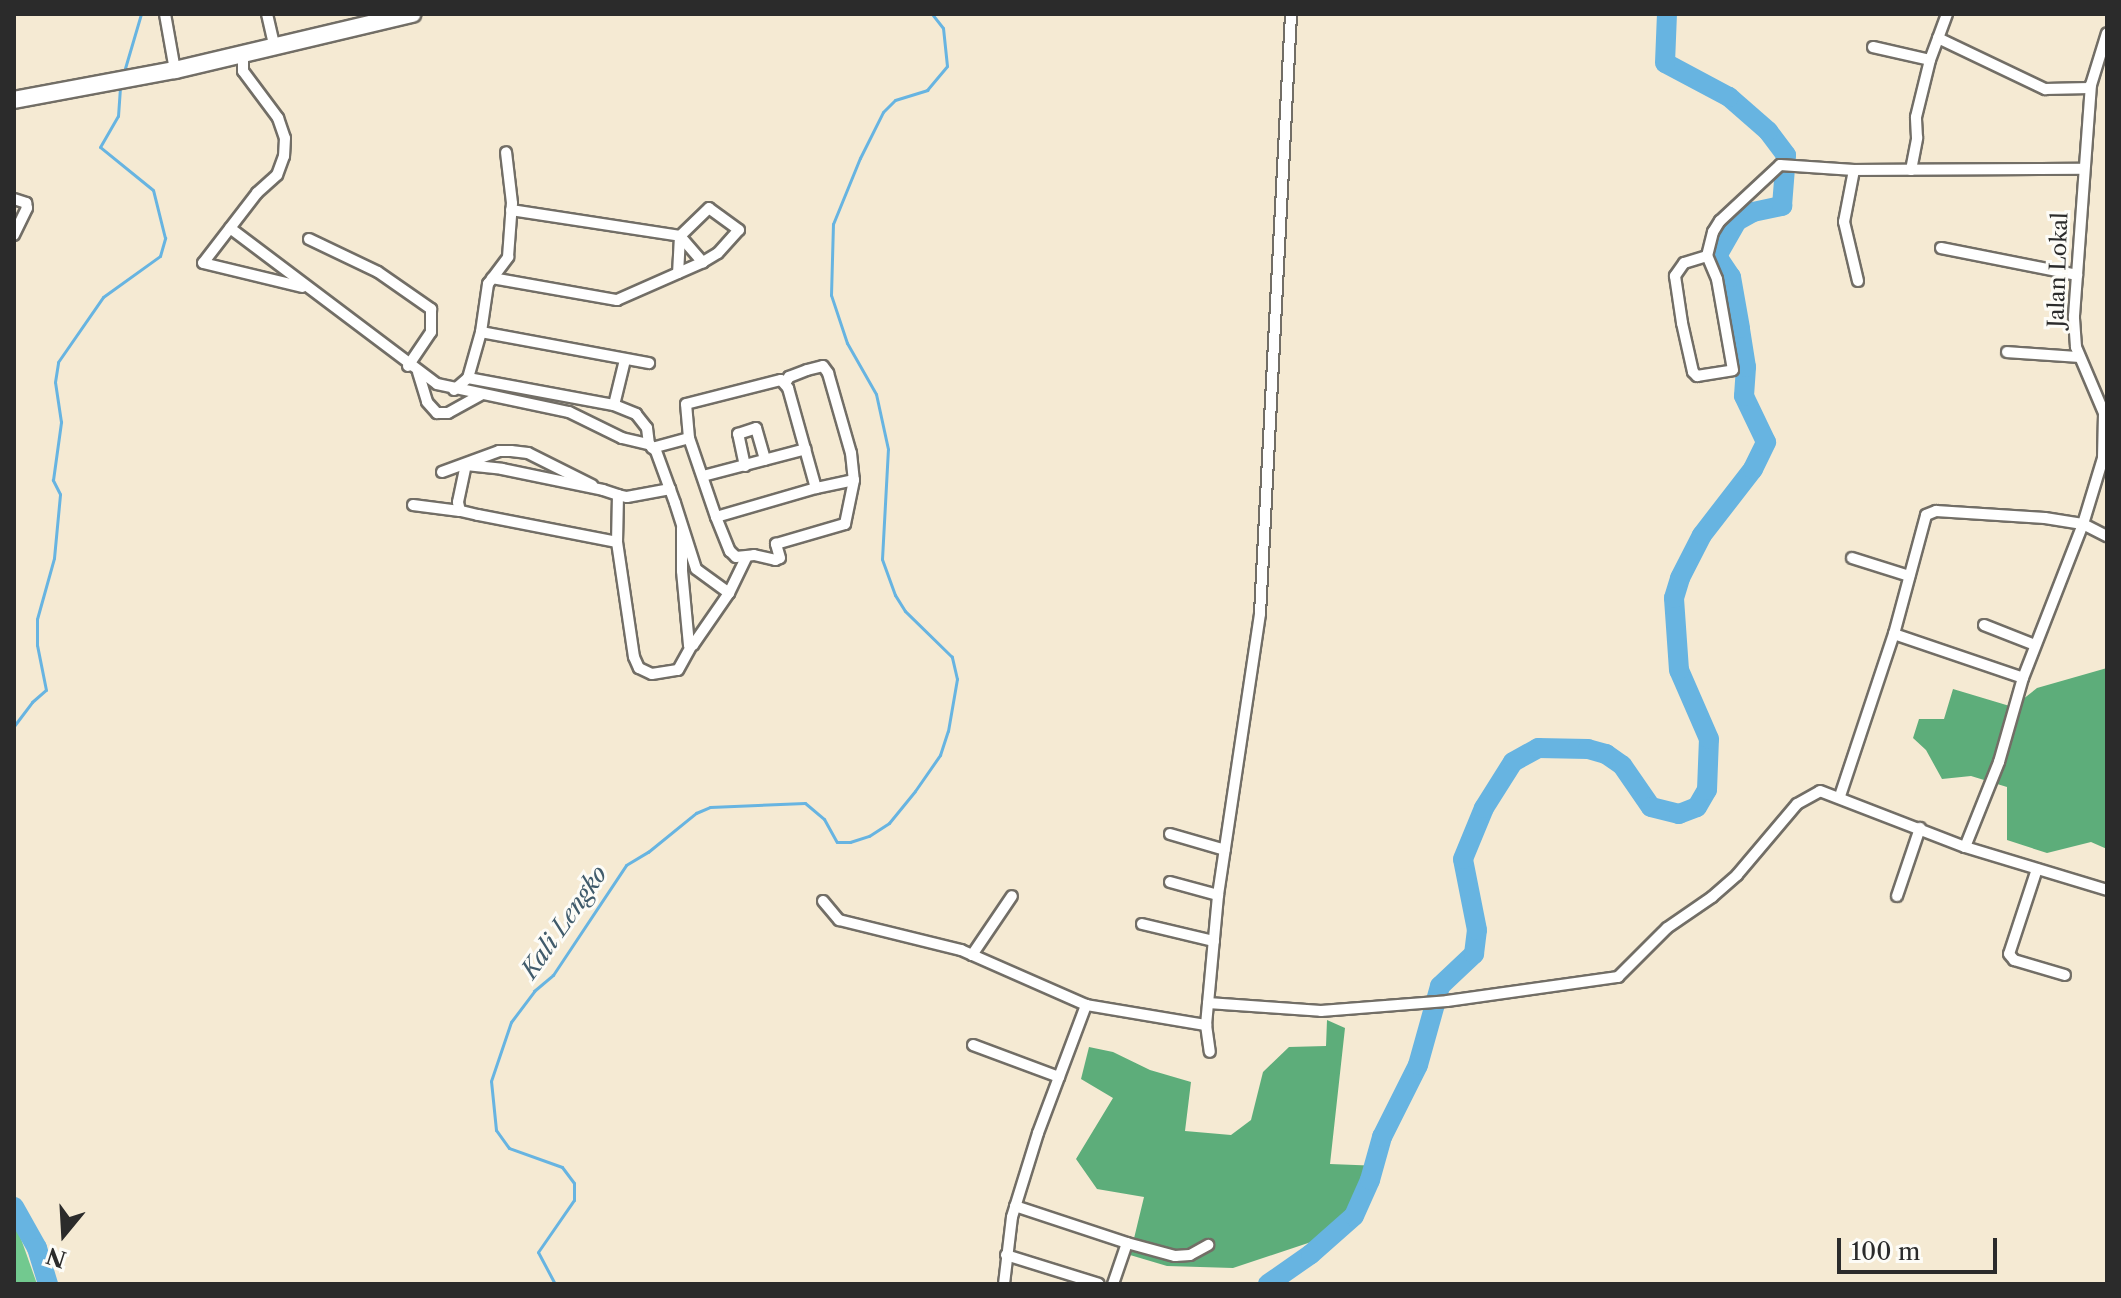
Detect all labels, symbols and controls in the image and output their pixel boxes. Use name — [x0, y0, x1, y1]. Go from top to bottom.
street label: Jalan Lokal — [2043, 212, 2073, 328]
water label: Kali Lengko — [515, 860, 613, 984]
north arrow — [24, 1194, 104, 1274]
scale bar — [1841, 1222, 2001, 1272]
text: 100 m — [1851, 1237, 1920, 1266]
text: N — [43, 1242, 70, 1273]

